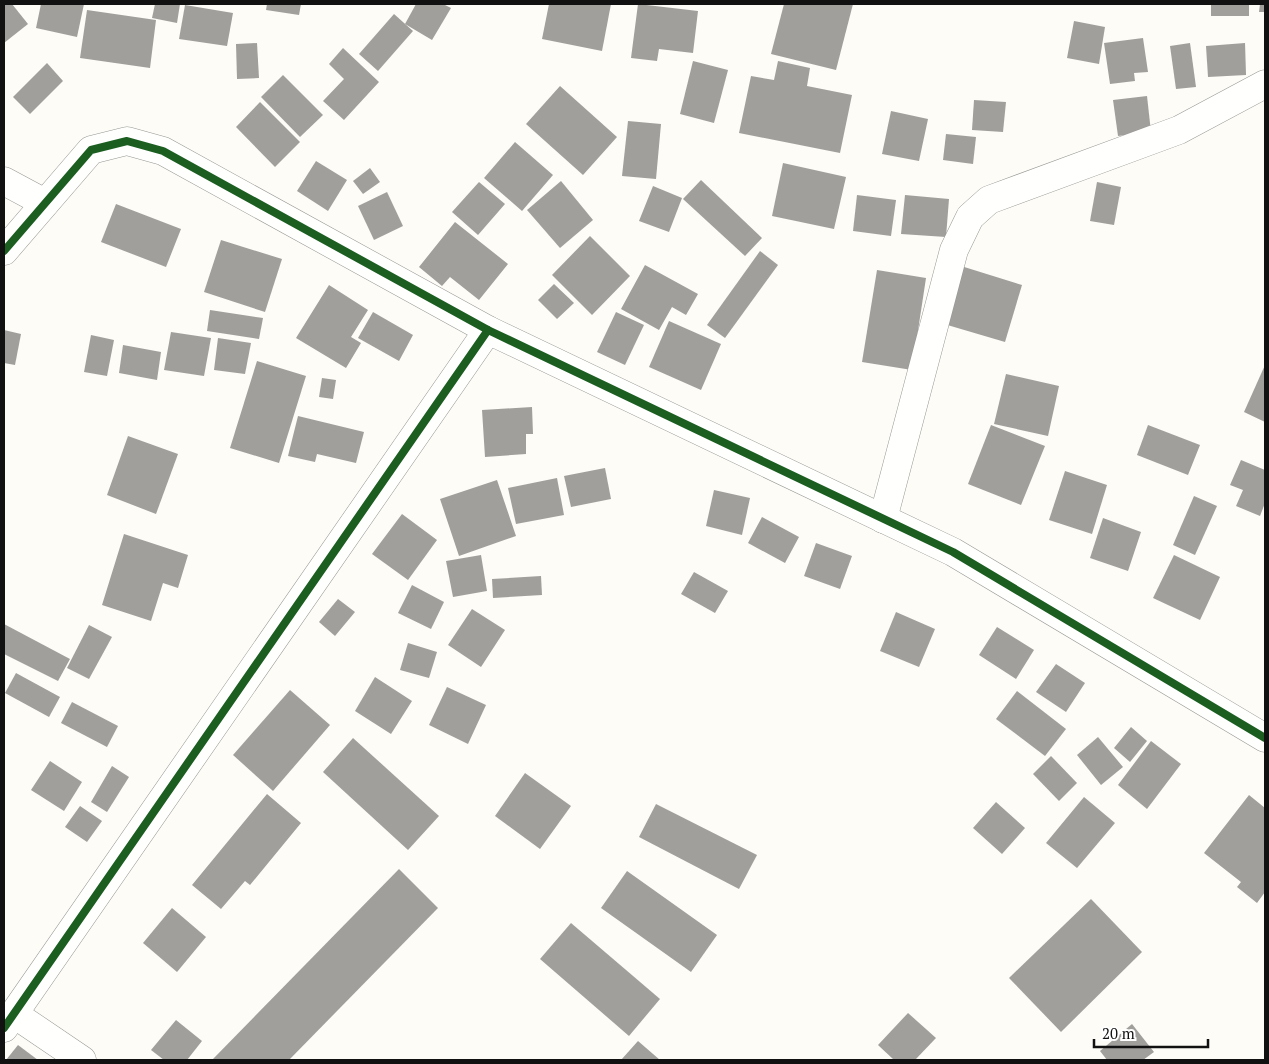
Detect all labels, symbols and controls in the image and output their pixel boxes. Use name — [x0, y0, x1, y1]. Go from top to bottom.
scale bar — [1094, 1016, 1208, 1048]
text: 20 m — [1102, 1023, 1135, 1043]

